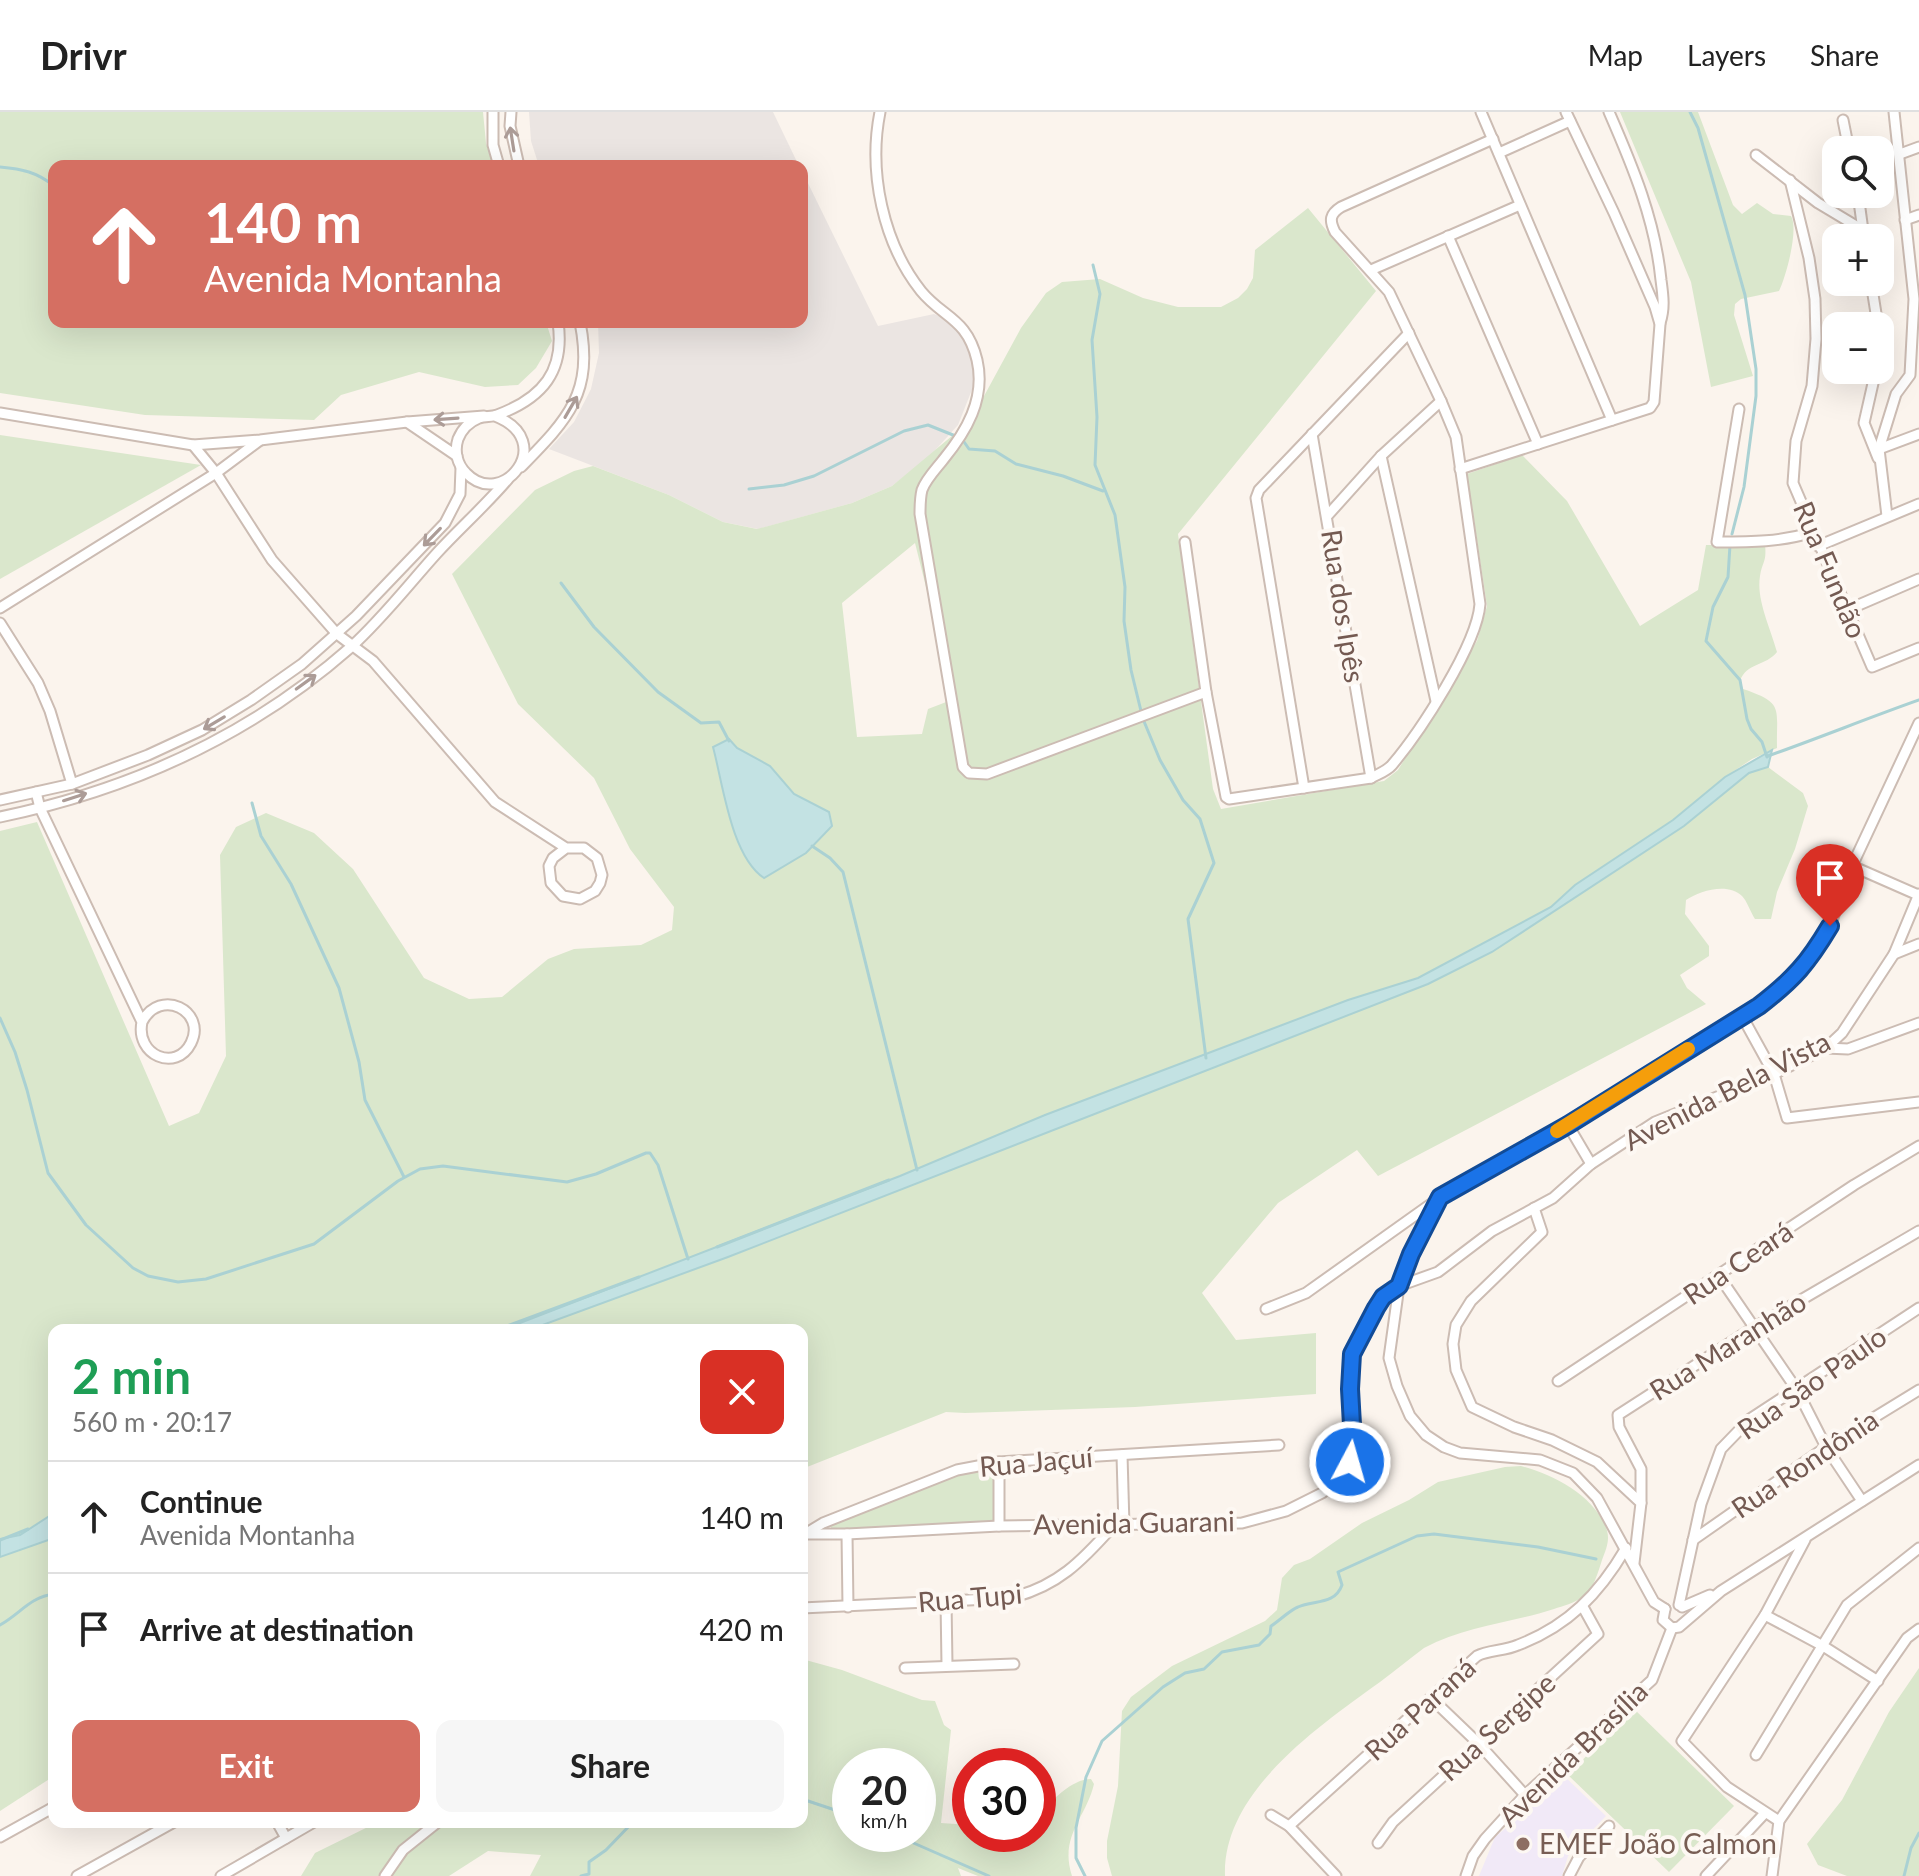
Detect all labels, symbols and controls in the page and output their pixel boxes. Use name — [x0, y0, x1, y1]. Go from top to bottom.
text: Drivr — [40, 32, 127, 78]
text: Map — [1588, 38, 1643, 72]
text: Layers — [1687, 38, 1766, 72]
text: Share — [1810, 38, 1879, 72]
one-way arrow — [504, 127, 519, 153]
map controls — [1822, 136, 1894, 384]
button: search — [1822, 136, 1894, 208]
text: 140 m — [204, 188, 362, 255]
icon: ahead — [72, 192, 176, 296]
button: + — [1822, 224, 1894, 296]
text: Avenida Montanha — [204, 256, 502, 300]
button: − — [1822, 312, 1894, 384]
one-way arrow — [563, 396, 579, 419]
one-way arrow — [433, 412, 459, 427]
street label: Rua Fundão — [1787, 496, 1875, 643]
one-way arrow — [422, 527, 441, 547]
street label: Rua dos Ipês — [1315, 527, 1373, 685]
one-way arrow — [295, 673, 317, 690]
one-way arrow — [203, 715, 226, 731]
one-way arrow — [63, 788, 88, 803]
pin — [1796, 844, 1864, 926]
icon: arrive — [1808, 856, 1852, 900]
street label: Avenida Bela Vista — [1618, 1023, 1835, 1157]
street label: Rua Ceará — [1676, 1213, 1799, 1311]
street label: Rua Maranhão — [1643, 1284, 1812, 1407]
street label: Rua São Paulo — [1730, 1318, 1892, 1446]
text: 2 min — [72, 1347, 191, 1404]
button: close — [700, 1350, 784, 1434]
street label: Rua Rondônia — [1725, 1402, 1884, 1525]
text: 560 m · 20:17 — [72, 1406, 232, 1438]
position arrow — [1308, 1420, 1392, 1504]
street label: Rua Jaçuí — [978, 1439, 1095, 1483]
text: Continue — [140, 1483, 263, 1519]
icon: ahead — [72, 1495, 116, 1539]
text: 140 m — [699, 1499, 784, 1535]
street label: Avenida Guarani — [1033, 1503, 1235, 1541]
text: Avenida Montanha — [140, 1519, 355, 1551]
street label: Rua Tupi — [916, 1576, 1023, 1618]
icon: arrive — [72, 1607, 116, 1651]
text: Arrive at destination — [140, 1611, 414, 1647]
text: 420 m — [699, 1611, 784, 1647]
street label: Rua Paraná — [1357, 1650, 1482, 1767]
street label: Rua Sergipe — [1431, 1665, 1562, 1787]
street label: Avenida Brasília — [1491, 1674, 1654, 1833]
button: Exit — [72, 1720, 420, 1812]
button: Share — [436, 1720, 784, 1812]
speed limit sign: 30 — [952, 1748, 1056, 1852]
text: 20 — [861, 1766, 907, 1814]
text: km/h — [861, 1808, 907, 1832]
place label: EMEF João Calmon — [1539, 1826, 1777, 1860]
marker: EMEF João Calmon — [1514, 1835, 1532, 1853]

